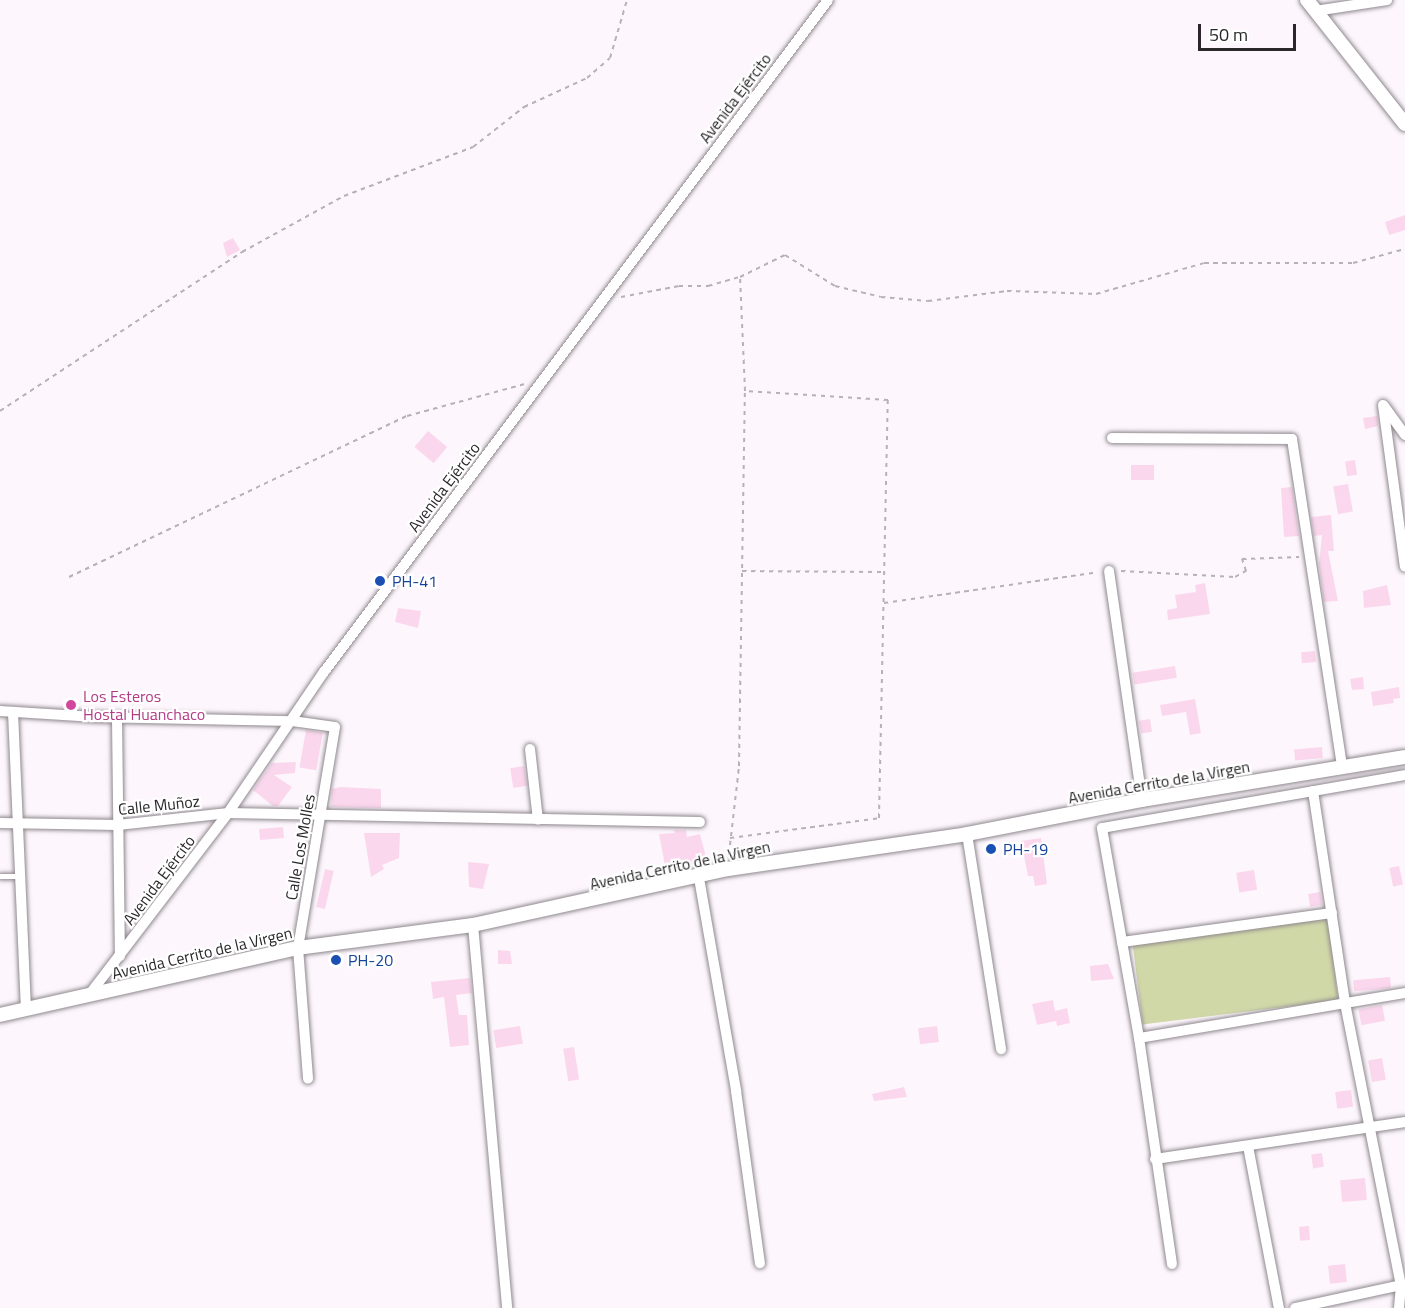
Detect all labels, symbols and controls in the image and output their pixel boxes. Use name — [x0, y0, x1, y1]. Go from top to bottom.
scale bar — [1201, 12, 1298, 50]
text: 50 m — [1209, 21, 1248, 48]
street label: Avenida Ejército — [695, 49, 775, 147]
street label: Avenida Ejército — [404, 438, 484, 536]
place label: PH-41 — [392, 571, 437, 591]
marker: PH-41 — [373, 574, 387, 588]
place label: Los Esteros Hostal Huanchaco — [83, 686, 205, 724]
marker: Los Esteros Hostal Huanchaco — [64, 698, 78, 712]
street label: Avenida Cerrito de la Virgen — [1067, 757, 1251, 807]
street label: Calle Muñoz — [117, 791, 201, 819]
street label: Calle Los Molles — [281, 792, 319, 902]
street label: Avenida Ejército — [119, 831, 199, 929]
street label: Avenida Cerrito de la Virgen — [588, 836, 772, 894]
place label: PH-19 — [1003, 839, 1048, 859]
marker: PH-19 — [984, 842, 998, 856]
street label: Avenida Cerrito de la Virgen — [110, 923, 294, 983]
place label: PH-20 — [348, 950, 393, 970]
marker: PH-20 — [329, 953, 343, 967]

